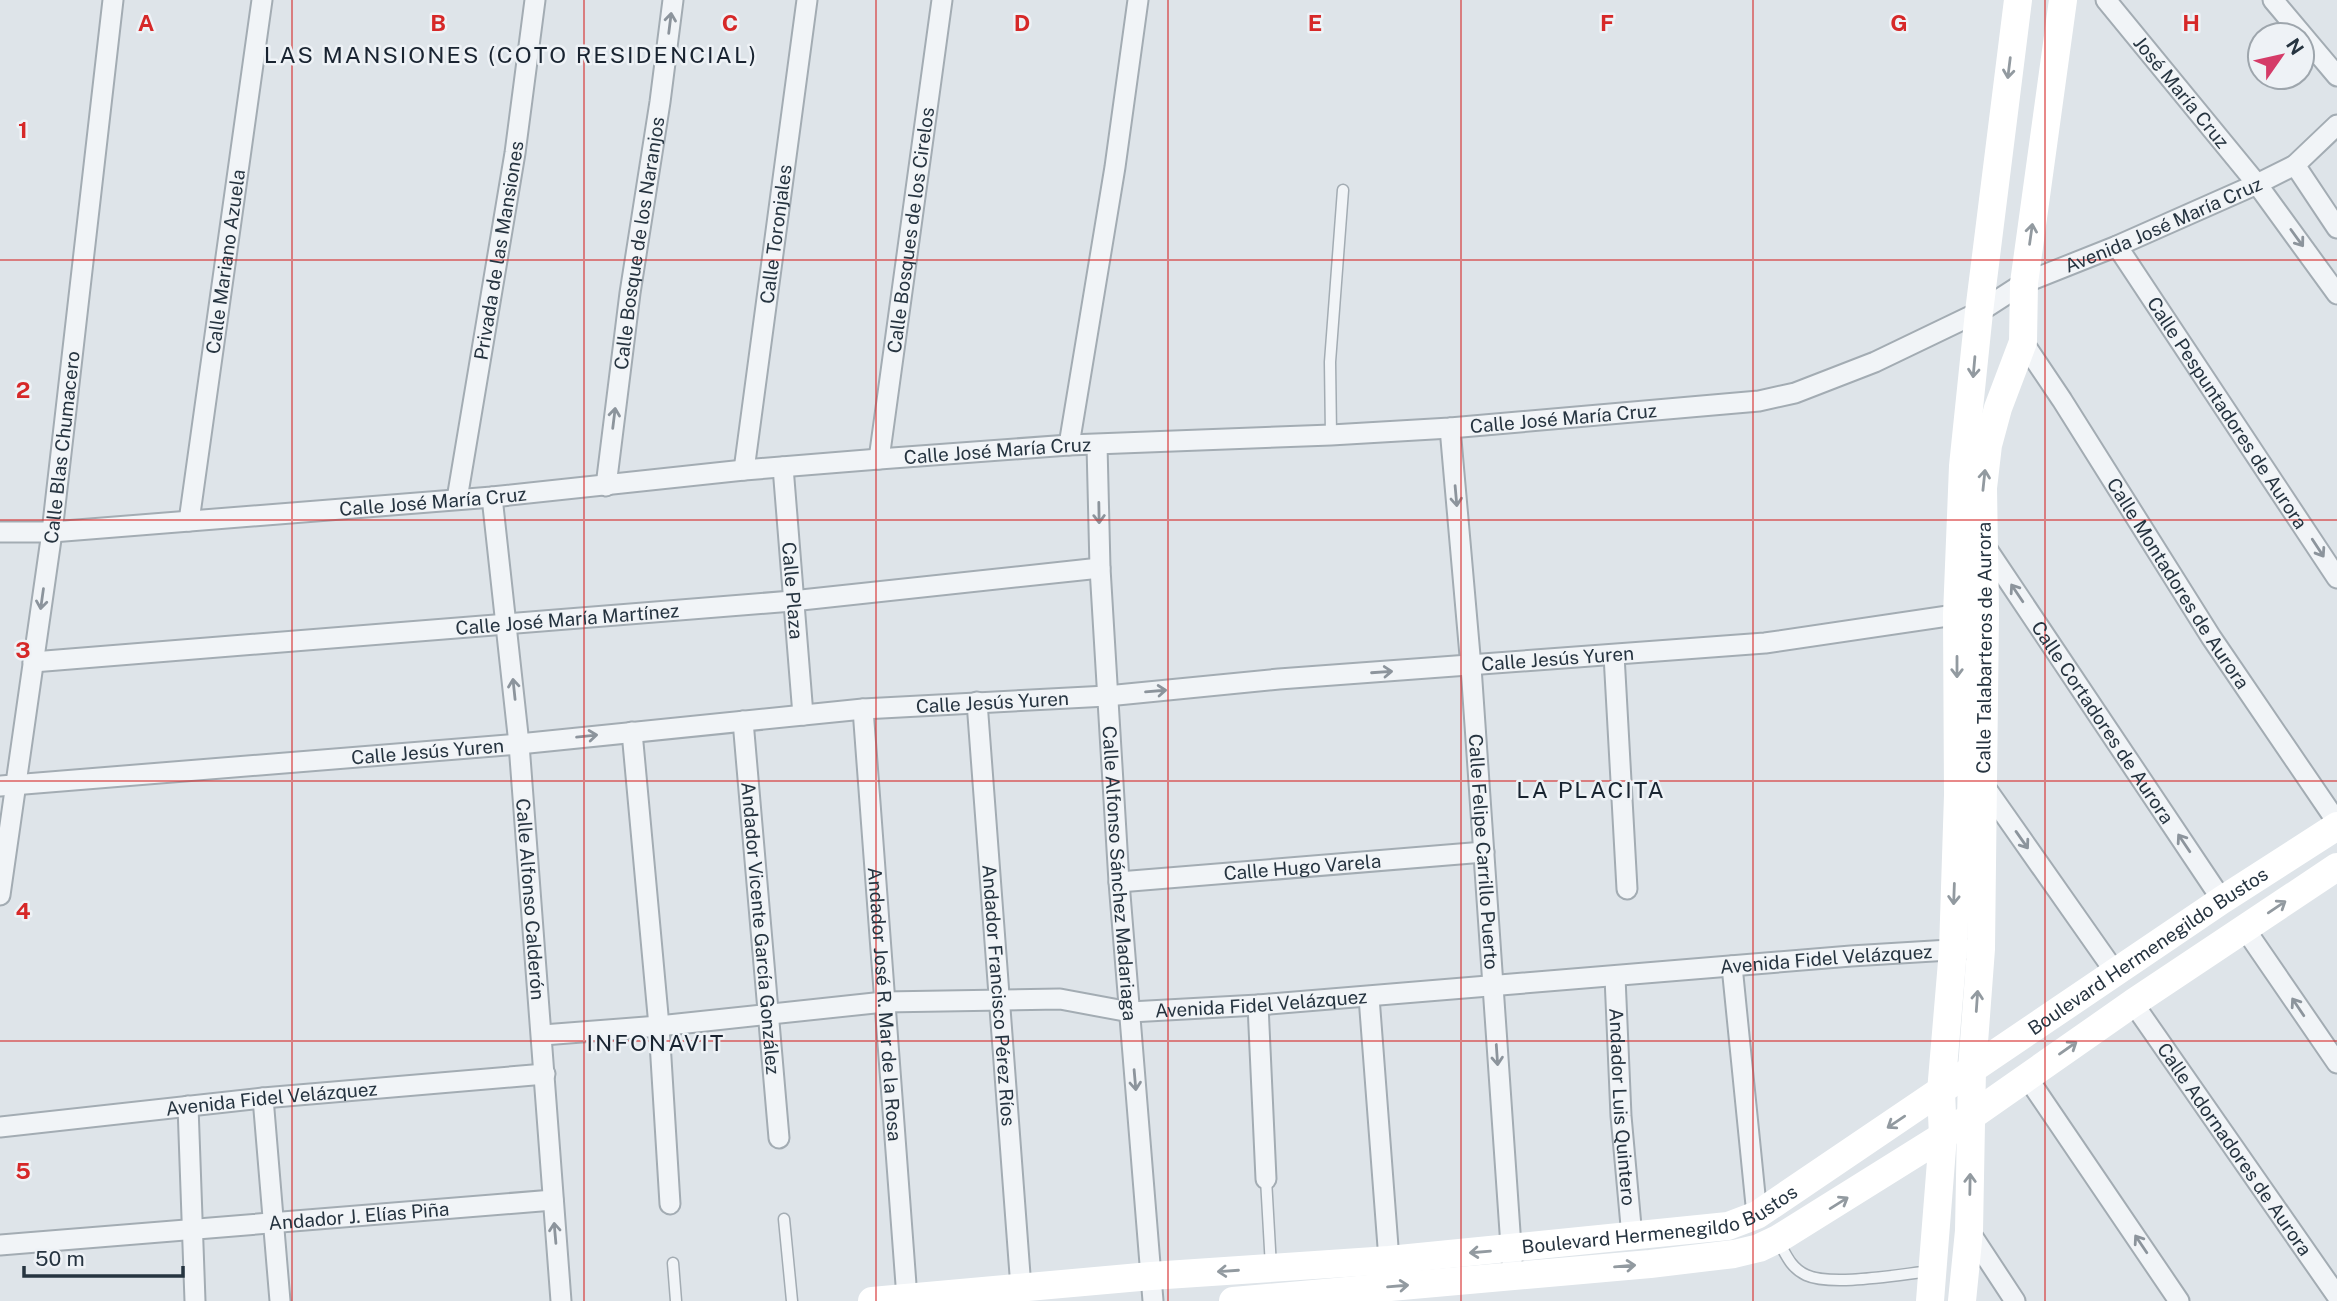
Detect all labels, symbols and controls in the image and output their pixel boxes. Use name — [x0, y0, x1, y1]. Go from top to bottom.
text: A — [138, 9, 155, 36]
text: B — [430, 9, 446, 36]
text: C — [722, 9, 738, 36]
text: D — [1014, 9, 1030, 36]
text: E — [1308, 9, 1322, 36]
text: F — [1600, 9, 1614, 36]
text: G — [1890, 9, 1908, 36]
text: H — [2182, 9, 2200, 36]
one-way arrow — [664, 13, 677, 35]
north arrow — [2246, 21, 2316, 91]
street label: José María Cruz — [2129, 32, 2234, 152]
text: N — [2282, 34, 2308, 59]
district label: LAS MANSIONES (COTO RESIDENCIAL) — [264, 41, 758, 68]
one-way arrow — [2003, 56, 2016, 79]
street label: Calle Bosques de los Cirelos — [883, 106, 938, 354]
street label: Calle Bosque de los Naranjos — [610, 115, 669, 371]
text: 1 — [18, 116, 28, 143]
street label: Privada de las Mansiones — [469, 140, 527, 362]
street label: Calle Toronjales — [755, 163, 796, 305]
street label: Calle Mariano Azuela — [202, 168, 249, 355]
street label: Avenida José María Cruz — [2061, 172, 2265, 277]
one-way arrow — [2025, 224, 2038, 246]
one-way arrow — [2290, 229, 2305, 247]
street label: Calle Pespuntadores de Aurora — [2143, 293, 2312, 533]
street label: Calle Blas Chumacero — [39, 350, 84, 545]
one-way arrow — [1967, 355, 1980, 377]
text: 2 — [16, 376, 30, 403]
street label: Calle José María Cruz — [1469, 399, 1658, 437]
one-way arrow — [608, 408, 621, 430]
street label: Calle José María Cruz — [903, 433, 1091, 468]
one-way arrow — [1978, 469, 1991, 492]
street label: Calle Montadores de Aurora — [2103, 474, 2254, 693]
street label: Calle José María Cruz — [338, 482, 527, 520]
one-way arrow — [1449, 484, 1462, 506]
one-way arrow — [1092, 501, 1105, 524]
street label: Calle Talabarteros de Aurora — [1972, 522, 1996, 774]
one-way arrow — [2310, 538, 2325, 557]
street label: Calle Plaza — [778, 541, 808, 640]
one-way arrow — [2009, 584, 2024, 603]
one-way arrow — [35, 587, 48, 610]
street label: Calle José María Martínez — [455, 599, 680, 639]
street label: Calle Cortadores de Aurora — [2027, 617, 2179, 828]
text: 3 — [15, 636, 31, 663]
street label: Calle Jesús Yuren — [1480, 642, 1635, 675]
one-way arrow — [1950, 655, 1964, 678]
one-way arrow — [1371, 666, 1394, 679]
one-way arrow — [507, 678, 520, 700]
one-way arrow — [1144, 684, 1166, 697]
street label: Calle Jesús Yuren — [915, 687, 1069, 717]
street label: Calle Alfonso Sánchez Madariaga — [1099, 725, 1141, 1022]
one-way arrow — [575, 730, 598, 743]
street label: Calle Felipe Carrillo Puerto — [1465, 733, 1503, 970]
street label: Calle Jesús Yuren — [350, 734, 505, 769]
district label: LA PLACITA — [1516, 776, 1666, 803]
street label: Andador Vicente García González — [737, 781, 784, 1075]
street label: Calle Alfonso Calderón — [512, 798, 549, 1001]
one-way arrow — [2015, 830, 2029, 849]
one-way arrow — [2177, 834, 2191, 853]
street label: Calle Hugo Varela — [1223, 849, 1382, 884]
street label: Boulevard Hermenegildo Bustos — [2024, 863, 2272, 1039]
street label: Andador Francisco Pérez Ríos — [978, 864, 1020, 1127]
street label: Andador José R. Mar de la Rosa — [864, 866, 906, 1142]
one-way arrow — [1948, 883, 1961, 906]
text: 4 — [15, 897, 31, 924]
one-way arrow — [2267, 900, 2286, 914]
street label: Avenida Fidel Velázquez — [1719, 940, 1933, 978]
street label: Avenida Fidel Velázquez — [1154, 985, 1368, 1022]
one-way arrow — [1971, 990, 1984, 1013]
one-way arrow — [2291, 998, 2306, 1017]
street label: Andador Luis Quintero — [1605, 1007, 1640, 1207]
district label: INFONAVIT — [586, 1029, 726, 1056]
street label: Calle Adornadores de Aurora — [2153, 1038, 2316, 1260]
one-way arrow — [2058, 1041, 2077, 1055]
one-way arrow — [1491, 1043, 1504, 1066]
one-way arrow — [1129, 1068, 1142, 1091]
street label: Avenida Fidel Velázquez — [164, 1077, 378, 1120]
one-way arrow — [1887, 1115, 1906, 1129]
text: 5 — [15, 1157, 31, 1184]
one-way arrow — [1964, 1173, 1977, 1196]
street label: Boulevard Hermenegildo Bustos — [1520, 1180, 1801, 1258]
one-way arrow — [1828, 1195, 1848, 1209]
street label: Andador J. Elías Piña — [268, 1197, 450, 1234]
one-way arrow — [548, 1222, 561, 1245]
scale bar — [24, 1234, 184, 1278]
one-way arrow — [2133, 1235, 2147, 1255]
text: 50 m — [35, 1246, 85, 1271]
one-way arrow — [1469, 1246, 1491, 1259]
one-way arrow — [1613, 1259, 1636, 1272]
one-way arrow — [1217, 1264, 1240, 1277]
one-way arrow — [1386, 1279, 1409, 1292]

